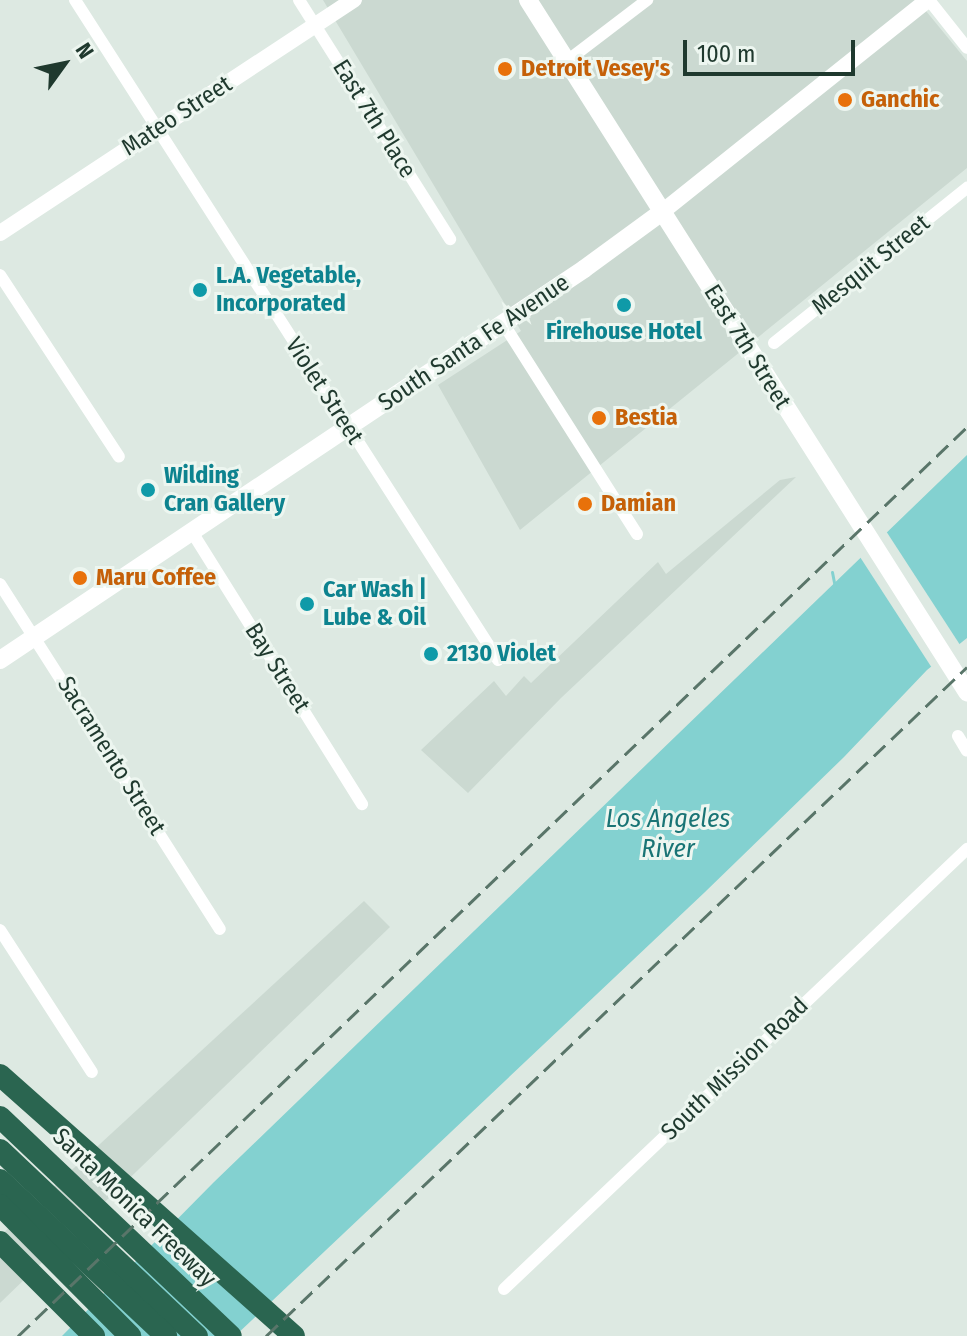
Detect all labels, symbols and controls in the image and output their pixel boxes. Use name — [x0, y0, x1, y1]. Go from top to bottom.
north arrow — [24, 24, 104, 104]
scale bar — [687, 24, 859, 74]
text: N — [70, 38, 99, 64]
text: 100 m — [697, 40, 755, 68]
street label: East 7th Place — [326, 55, 422, 183]
place label: Detroit Vesey's — [521, 55, 670, 83]
marker: Detroit Vesey's — [496, 60, 514, 78]
street label: Mateo Street — [117, 70, 237, 162]
place label: Ganchic — [861, 86, 939, 114]
marker: Ganchic — [836, 91, 854, 109]
street label: Mesquit Street — [806, 209, 936, 321]
place label: L.A. Vegetable, Incorporated — [216, 262, 361, 318]
street label: South Santa Fe Avenue — [373, 268, 575, 418]
street label: East 7th Street — [697, 280, 797, 414]
marker: L.A. Vegetable, Incorporated — [191, 281, 209, 299]
marker: Firehouse Hotel — [615, 296, 633, 314]
place label: Firehouse Hotel — [546, 318, 702, 346]
street label: Violet Street — [279, 332, 369, 450]
place label: Bestia — [615, 404, 678, 432]
marker: Bestia — [590, 409, 608, 427]
place label: Wilding Cran Gallery — [164, 462, 285, 518]
marker: Wilding Cran Gallery — [139, 481, 157, 499]
place label: Damian — [601, 490, 676, 518]
marker: Damian — [576, 495, 594, 513]
place label: Maru Coffee — [96, 564, 216, 592]
marker: Maru Coffee — [71, 569, 89, 587]
place label: Car Wash | Lube & Oil — [323, 576, 427, 632]
marker: Car Wash | Lube & Oil — [298, 595, 316, 613]
street label: Bay Street — [238, 618, 316, 718]
place label: 2130 Violet — [447, 640, 556, 668]
marker: 2130 Violet — [422, 645, 440, 663]
street label: Sacramento Street — [51, 672, 171, 840]
water label: Los Angeles River — [606, 803, 730, 864]
street label: South Mission Road — [655, 992, 815, 1146]
street label: Santa Monica Freeway — [46, 1123, 222, 1293]

